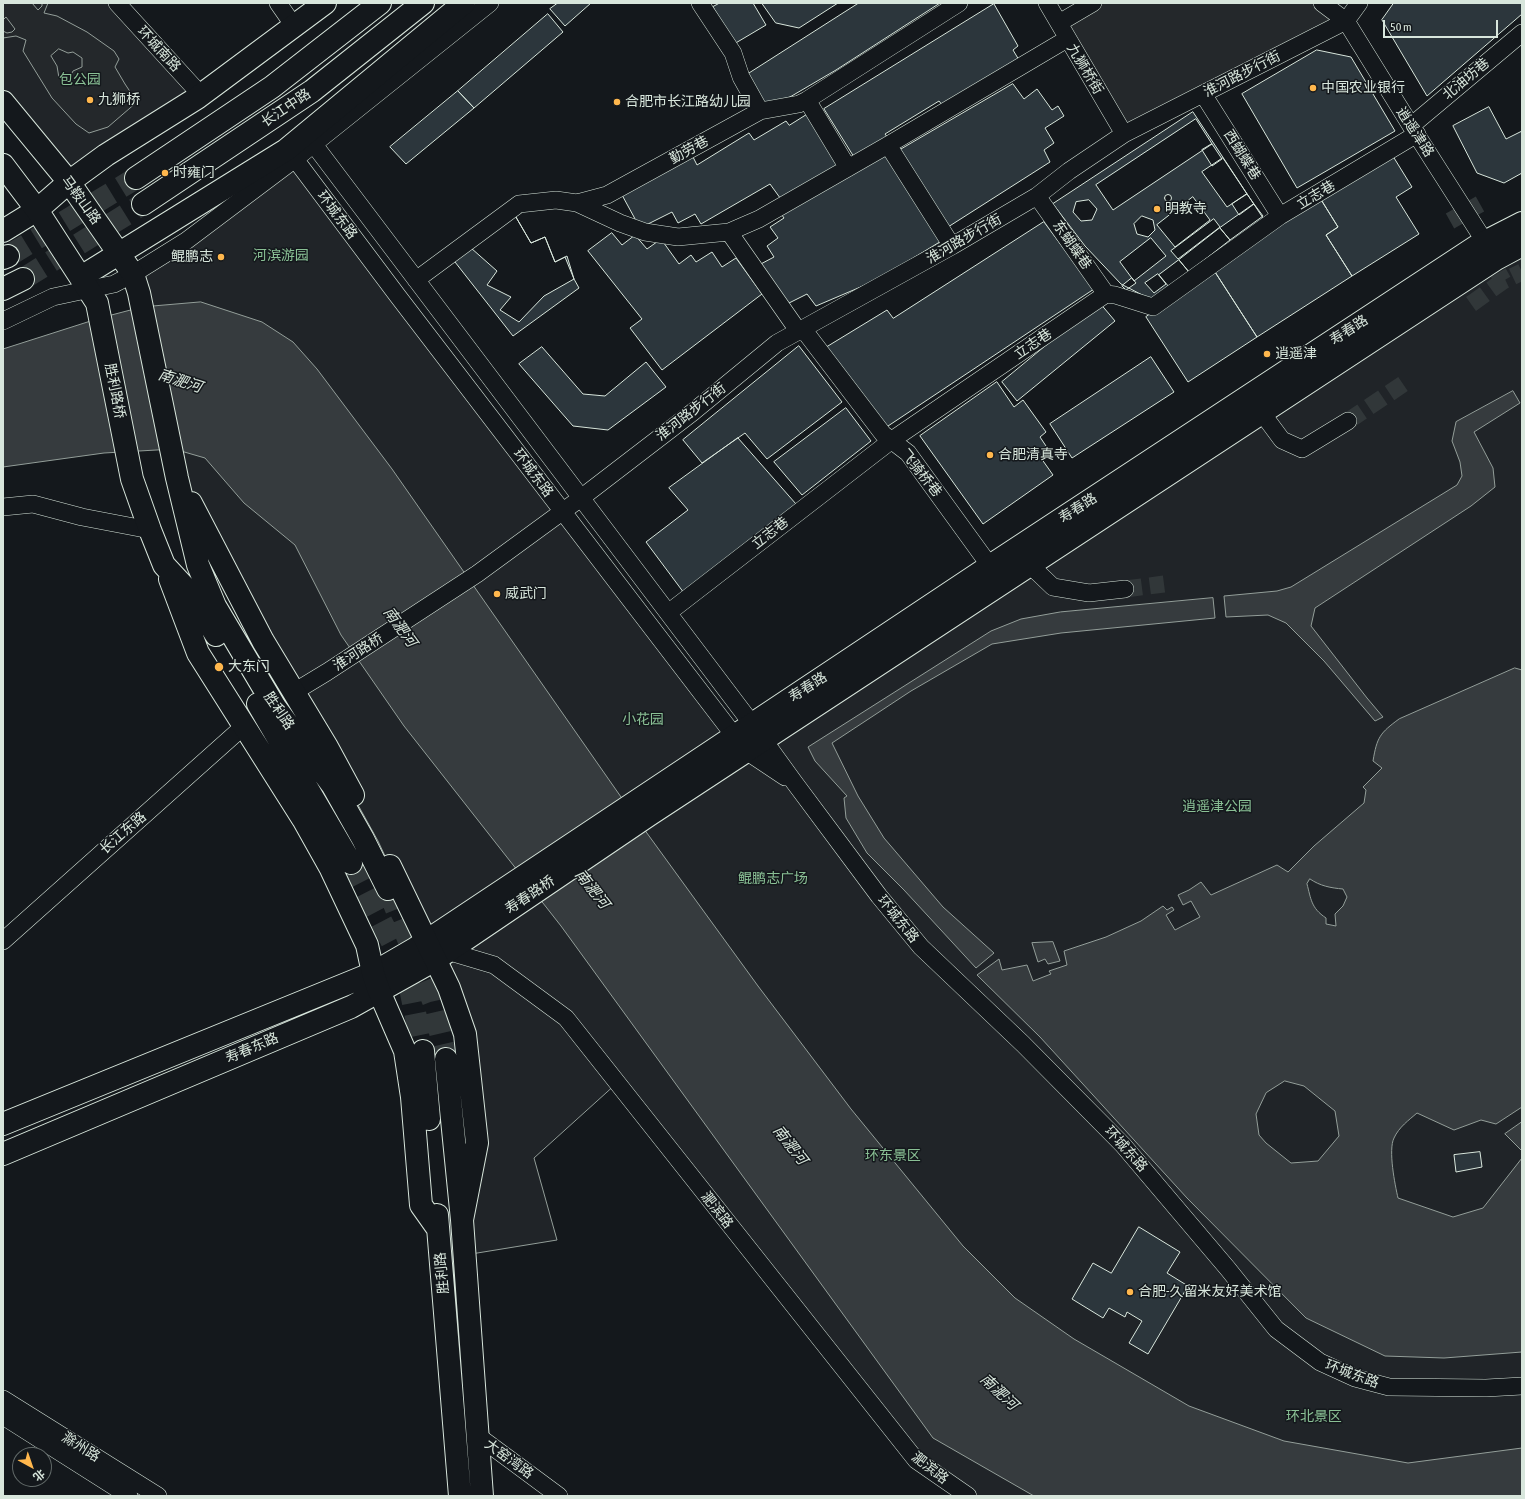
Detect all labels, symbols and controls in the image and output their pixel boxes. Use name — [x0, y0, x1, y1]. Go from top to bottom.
scale bar — [1385, 12, 1500, 38]
text: 50 m — [1390, 20, 1412, 34]
street label: 环城南路 — [134, 23, 184, 75]
street label: 九狮桥街 — [1063, 41, 1107, 97]
street label: 淮河路步行街 — [1201, 47, 1283, 101]
street label: 北油坊巷 — [1439, 55, 1493, 103]
park label: 包公园 — [59, 72, 101, 88]
place label: 中国农业银行 — [1321, 80, 1405, 96]
marker: 中国农业银行 — [1308, 83, 1318, 93]
street label: 长江中路 — [258, 85, 314, 131]
place label: 九狮桥 — [98, 92, 140, 108]
place label: 合肥市长江路幼儿园 — [625, 94, 751, 110]
marker: 九狮桥 — [85, 95, 95, 105]
marker: 合肥市长江路幼儿园 — [612, 97, 622, 107]
street label: 逍遥津路 — [1393, 104, 1437, 160]
street label: 西蝴蝶巷 — [1220, 127, 1264, 183]
street label: 勤劳巷 — [667, 132, 711, 168]
place label: 时雍门 — [173, 165, 215, 181]
marker: 时雍门 — [160, 168, 170, 178]
street label: 马鞍山路 — [58, 172, 104, 228]
street label: 立志巷 — [1294, 177, 1338, 213]
street label: 环城东路 — [313, 188, 361, 242]
place label: 明教寺 — [1165, 201, 1207, 217]
marker: 明教寺 — [1152, 204, 1162, 214]
street label: 淮河路步行街 — [923, 211, 1005, 267]
street label: 东蝴蝶巷 — [1049, 217, 1095, 273]
park label: 河滨游园 — [253, 248, 309, 264]
place label: 鲲鹏志 — [171, 249, 213, 265]
marker: 鲲鹏志 — [216, 252, 226, 262]
street label: 寿春路 — [1327, 312, 1371, 348]
street label: 立志巷 — [1011, 325, 1055, 363]
place label: 逍遥津 — [1275, 346, 1317, 362]
marker: 逍遥津 — [1262, 349, 1272, 359]
street label: 胜利路桥 — [101, 362, 129, 420]
water label: 南淝河 — [156, 365, 204, 397]
street label: 淮河路步行街 — [653, 380, 729, 444]
street label: 环城东路 — [509, 446, 557, 500]
street label: 飞骑桥巷 — [897, 446, 945, 500]
place label: 合肥清真寺 — [998, 447, 1068, 463]
marker: 合肥清真寺 — [985, 450, 995, 460]
street label: 寿春路 — [1056, 490, 1100, 526]
street label: 立志巷 — [748, 513, 792, 553]
place label: 威武门 — [505, 586, 547, 602]
marker: 威武门 — [492, 589, 502, 599]
water label: 南淝河 — [379, 604, 421, 650]
street label: 淮河路桥 — [330, 630, 386, 674]
place label: 大东门 — [228, 659, 270, 675]
marker: 大东门 — [213, 661, 225, 673]
street label: 寿春路 — [786, 669, 830, 705]
street label: 胜利路 — [260, 689, 298, 733]
park label: 小花园 — [622, 712, 664, 728]
park label: 逍遥津公园 — [1182, 799, 1252, 815]
street label: 长江东路 — [96, 808, 150, 858]
water label: 南淝河 — [571, 866, 613, 912]
park label: 鲲鹏志广场 — [738, 871, 808, 887]
street label: 寿春路桥 — [502, 872, 558, 918]
street label: 环城东路 — [874, 892, 922, 946]
street label: 寿春东路 — [223, 1029, 281, 1067]
water label: 南淝河 — [769, 1122, 811, 1168]
street label: 环城东路 — [1101, 1123, 1151, 1175]
park label: 环东景区 — [865, 1148, 921, 1164]
street label: 淝滨路 — [697, 1188, 737, 1232]
street label: 胜利路 — [432, 1251, 452, 1295]
place label: 合肥-久留米友好美术馆 — [1138, 1284, 1281, 1300]
marker: 合肥-久留米友好美术馆 — [1125, 1287, 1135, 1297]
street label: 环城东路 — [1323, 1357, 1381, 1391]
water label: 南淝河 — [976, 1370, 1022, 1414]
park label: 环北景区 — [1286, 1409, 1342, 1425]
street label: 滁州路 — [59, 1429, 103, 1465]
street label: 大窑湾路 — [481, 1436, 537, 1482]
north arrow — [12, 1447, 52, 1487]
street label: 淝滨路 — [908, 1448, 952, 1488]
text: 北 — [31, 1467, 47, 1484]

